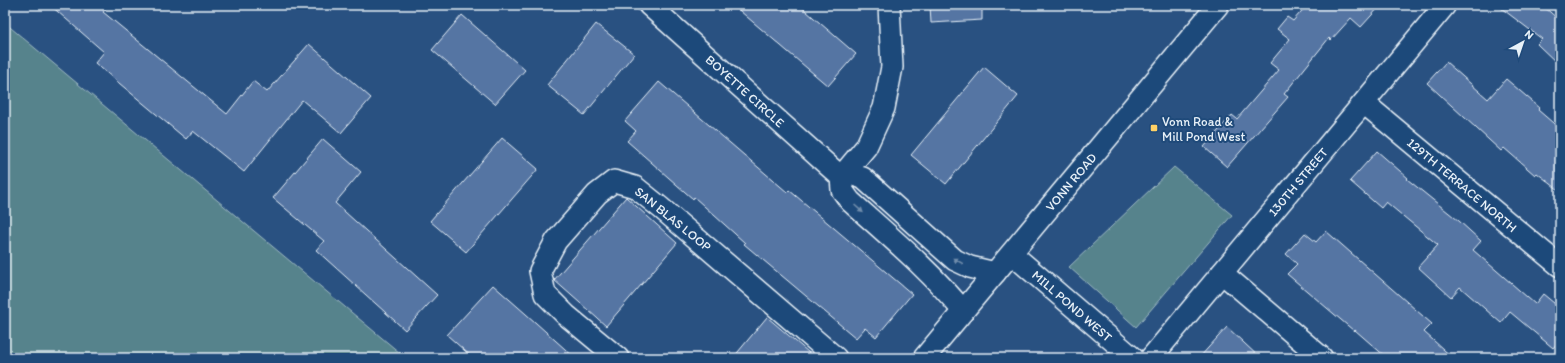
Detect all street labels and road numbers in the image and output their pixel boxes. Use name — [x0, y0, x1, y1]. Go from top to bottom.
street label: BOYETTE CIRCLE — [703, 52, 787, 130]
street label: 129TH TERRACE NORTH — [1404, 135, 1520, 235]
street label: 130TH STREET — [1265, 144, 1331, 219]
street label: VONN ROAD — [1042, 150, 1100, 214]
street label: SAN BLAS LOOP — [632, 184, 715, 255]
street label: MILL POND WEST — [1029, 267, 1116, 345]

